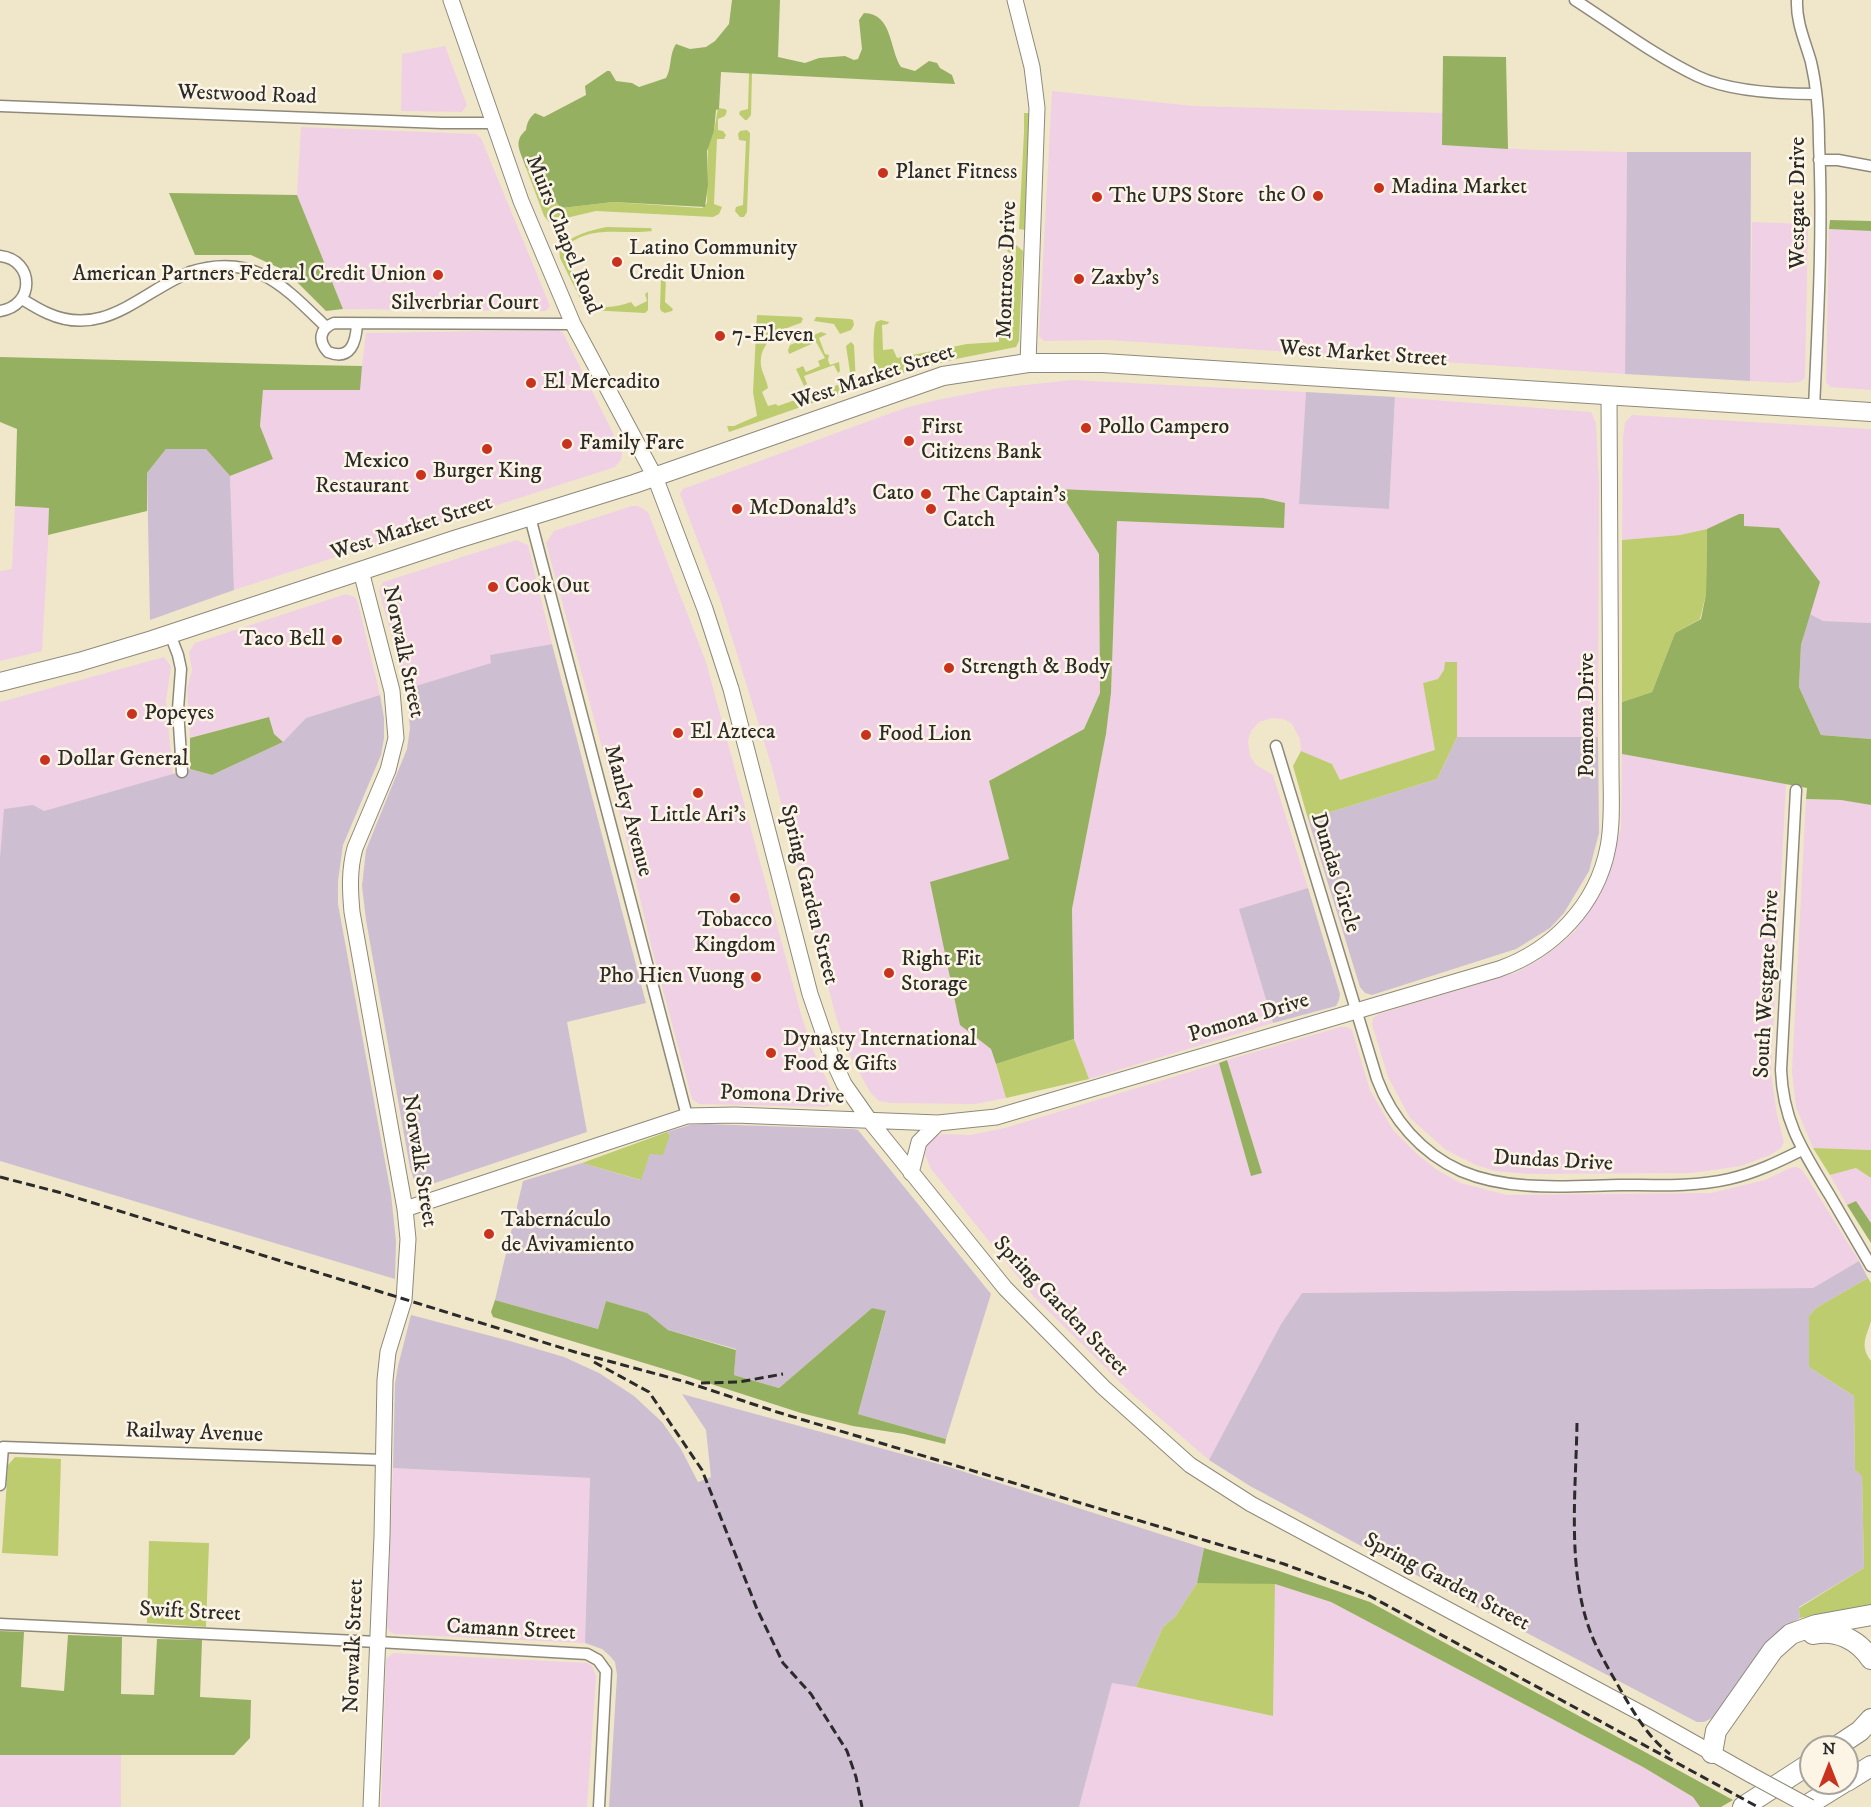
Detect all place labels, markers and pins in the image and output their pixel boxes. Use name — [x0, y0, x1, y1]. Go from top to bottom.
place label: Planet Fitness — [895, 160, 1017, 186]
marker: Planet Fitness — [876, 166, 890, 180]
place label: Madina Market — [1391, 175, 1527, 201]
marker: Madina Market — [1372, 181, 1386, 195]
place label: the O — [1258, 183, 1306, 209]
place label: The UPS Store — [1109, 184, 1244, 210]
marker: the O — [1311, 189, 1325, 203]
marker: The UPS Store — [1090, 190, 1104, 204]
place label: Latino Community Credit Union — [629, 236, 797, 288]
marker: Latino Community Credit Union — [610, 255, 624, 269]
place label: American Partners Federal Credit Union — [72, 262, 426, 288]
place label: Zaxby's — [1091, 266, 1159, 292]
marker: American Partners Federal Credit Union — [431, 268, 445, 282]
marker: Zaxby's — [1072, 272, 1086, 286]
place label: 7-Eleven — [732, 323, 814, 349]
marker: 7-Eleven — [713, 329, 727, 343]
place label: El Mercadito — [543, 370, 660, 396]
marker: El Mercadito — [524, 376, 538, 390]
place label: First Citizens Bank — [921, 415, 1042, 466]
place label: Pollo Campero — [1098, 415, 1229, 441]
marker: Pollo Campero — [1079, 421, 1093, 435]
place label: Family Fare — [579, 431, 684, 457]
marker: First Citizens Bank — [902, 434, 916, 448]
marker: Family Fare — [560, 437, 574, 451]
marker: Burger King — [480, 442, 494, 456]
place label: Mexico Restaurant — [315, 449, 409, 500]
place label: Burger King — [433, 459, 541, 485]
marker: Mexico Restaurant — [414, 468, 428, 482]
place label: Cato — [872, 481, 914, 507]
place label: The Captain's Catch — [943, 483, 1066, 534]
marker: Cato — [919, 487, 933, 501]
place label: McDonald's — [749, 496, 856, 522]
marker: McDonald's — [730, 502, 744, 516]
marker: The Captain's Catch — [924, 502, 938, 516]
place label: Cook Out — [505, 574, 590, 600]
marker: Cook Out — [486, 580, 500, 594]
place label: Taco Bell — [240, 627, 325, 653]
marker: Taco Bell — [330, 633, 344, 647]
place label: Strength & Body — [961, 655, 1110, 681]
marker: Strength & Body — [942, 661, 956, 675]
place label: Popeyes — [144, 701, 214, 727]
marker: Popeyes — [125, 707, 139, 721]
place label: El Azteca — [690, 720, 775, 746]
place label: Food Lion — [878, 722, 972, 748]
marker: El Azteca — [671, 726, 685, 740]
marker: Food Lion — [859, 728, 873, 742]
place label: Dollar General — [57, 747, 189, 773]
marker: Dollar General — [38, 753, 52, 767]
marker: Little Ari's — [691, 786, 705, 800]
place label: Little Ari's — [650, 803, 746, 829]
marker: Tobacco Kingdom — [728, 891, 742, 905]
place label: Tobacco Kingdom — [694, 908, 776, 960]
place label: Right Fit Storage — [901, 947, 981, 998]
place label: Pho Hien Vuong — [599, 964, 744, 990]
marker: Right Fit Storage — [882, 966, 896, 980]
marker: Pho Hien Vuong — [749, 970, 763, 984]
place label: Dynasty International Food & Gifts — [783, 1027, 977, 1078]
marker: Dynasty International Food & Gifts — [764, 1046, 778, 1060]
place label: Tabernáculo de Avivamiento — [501, 1208, 634, 1260]
marker: Tabernáculo de Avivamiento — [482, 1227, 496, 1241]

